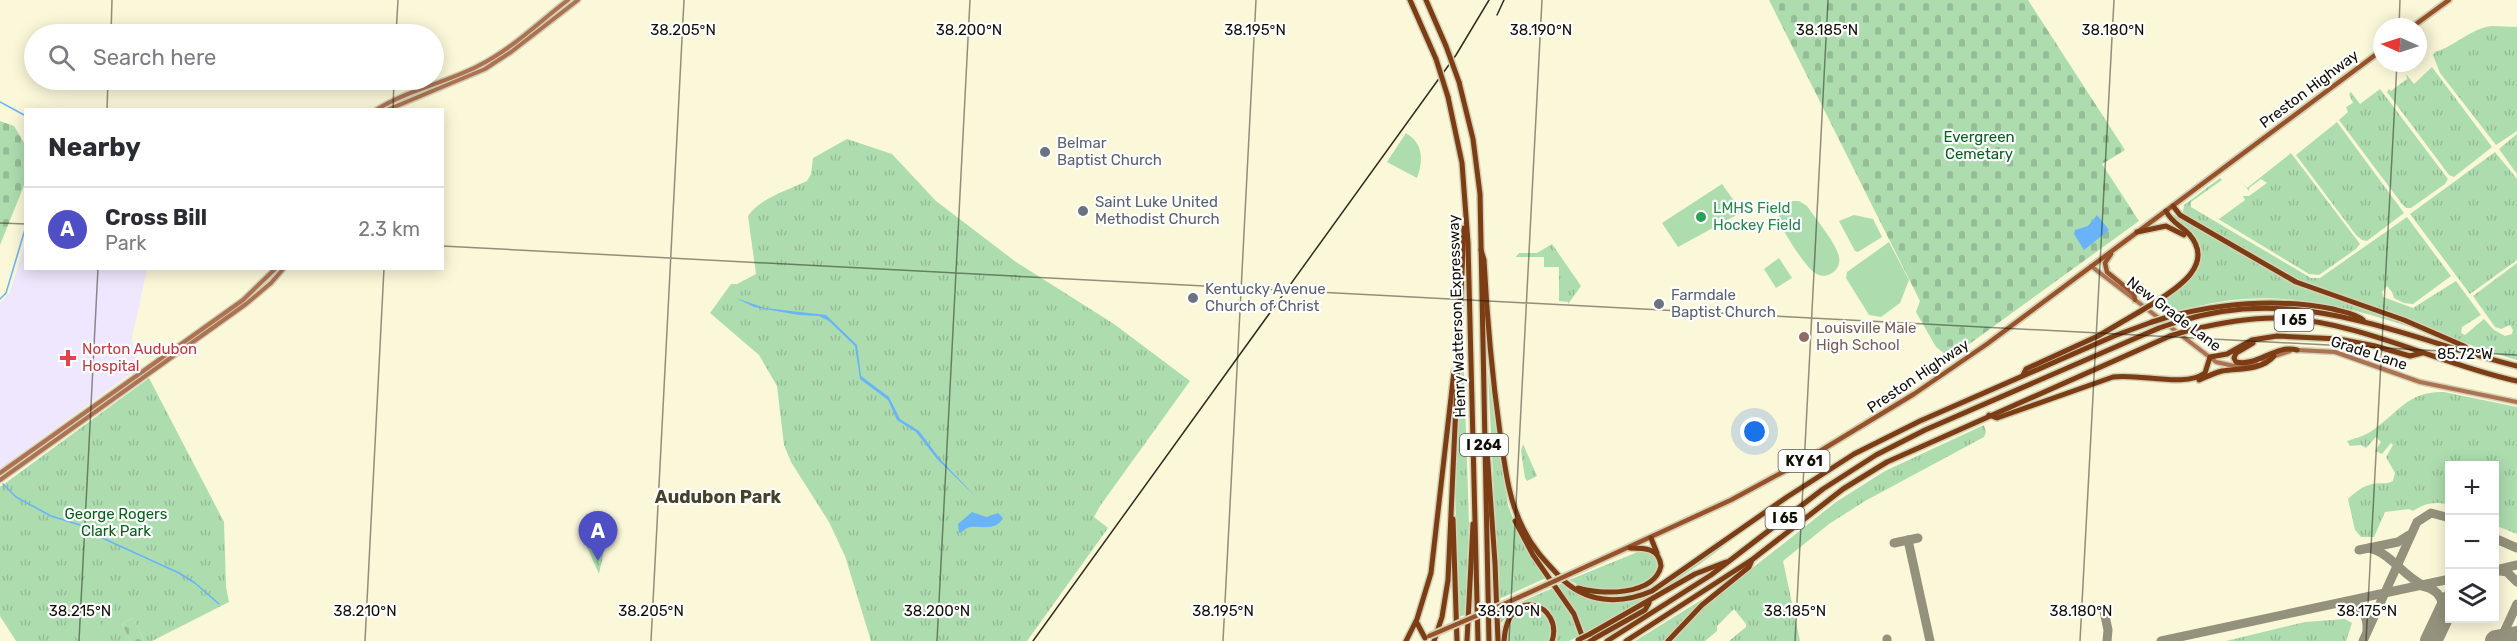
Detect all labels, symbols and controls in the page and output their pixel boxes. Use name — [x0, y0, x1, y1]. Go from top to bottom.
north arrow — [2373, 18, 2427, 72]
text: 38.205°N — [650, 21, 716, 39]
text: 38.200°N — [936, 21, 1002, 39]
text: 38.195°N — [1224, 21, 1286, 39]
text: 38.190°N — [1510, 21, 1572, 39]
text: 38.185°N — [1796, 21, 1858, 39]
text: 38.180°N — [2082, 21, 2144, 39]
search box — [24, 24, 444, 90]
icon: search — [45, 41, 78, 74]
text: Search here — [93, 44, 216, 71]
street label: Preston Highway — [2256, 46, 2362, 132]
park label: Evergreen Cemetary — [1943, 128, 2015, 163]
text: Nearby — [48, 132, 141, 163]
place label: Belmar Baptist Church — [1057, 134, 1162, 169]
marker: Belmar Baptist Church — [1038, 145, 1052, 159]
place label: Saint Luke United Methodist Church — [1095, 193, 1220, 228]
place label: LMHS Field Hockey Field — [1713, 199, 1801, 234]
text: Cross Bill — [105, 204, 207, 231]
marker: Saint Luke United Methodist Church — [1076, 204, 1090, 218]
marker: LMHS Field Hockey Field — [1694, 210, 1708, 224]
street label: Henry Watterson Expressway — [1444, 214, 1470, 418]
text: A — [60, 217, 75, 241]
text: 2.3 km — [358, 217, 420, 241]
text: Park — [105, 231, 147, 255]
street label: New Grade Lane — [2123, 273, 2225, 355]
place label: Kentucky Avenue Church of Christ — [1205, 280, 1326, 315]
place label: Farmdale Baptist Church — [1671, 286, 1776, 321]
marker: Kentucky Avenue Church of Christ — [1186, 291, 1200, 305]
marker: Farmdale Baptist Church — [1652, 297, 1666, 311]
road number: I 65 — [2274, 309, 2314, 331]
place label: Louisville Male High School — [1816, 319, 1916, 354]
marker: Louisville Male High School — [1797, 330, 1811, 344]
street label: Grade Lane — [2329, 332, 2409, 374]
street label: Preston Highway — [1864, 335, 1972, 417]
place label: Norton Audubon Hospital — [82, 340, 197, 375]
text: 85.72°W — [2437, 345, 2493, 363]
marker: Norton Audubon Hospital — [59, 349, 77, 367]
your location — [1740, 417, 1769, 446]
road number: I 264 — [1460, 434, 1508, 456]
road number: KY 61 — [1778, 450, 1830, 472]
map controls — [2445, 461, 2499, 623]
button: + — [2445, 461, 2499, 515]
district label: Audubon Park — [655, 486, 782, 508]
park label: George Rogers Clark Park — [65, 505, 168, 540]
road number: I 65 — [1766, 507, 1804, 529]
pin: A — [578, 512, 618, 561]
button: − — [2445, 515, 2499, 569]
button: layers — [2445, 569, 2499, 623]
text: 38.215°N — [49, 602, 111, 620]
text: 38.210°N — [333, 602, 397, 620]
text: 38.205°N — [618, 602, 684, 620]
text: 38.200°N — [904, 602, 970, 620]
text: 38.195°N — [1192, 602, 1254, 620]
text: 38.190°N — [1478, 602, 1540, 620]
text: 38.185°N — [1764, 602, 1826, 620]
text: 38.180°N — [2050, 602, 2112, 620]
text: 38.175°N — [2337, 602, 2397, 620]

